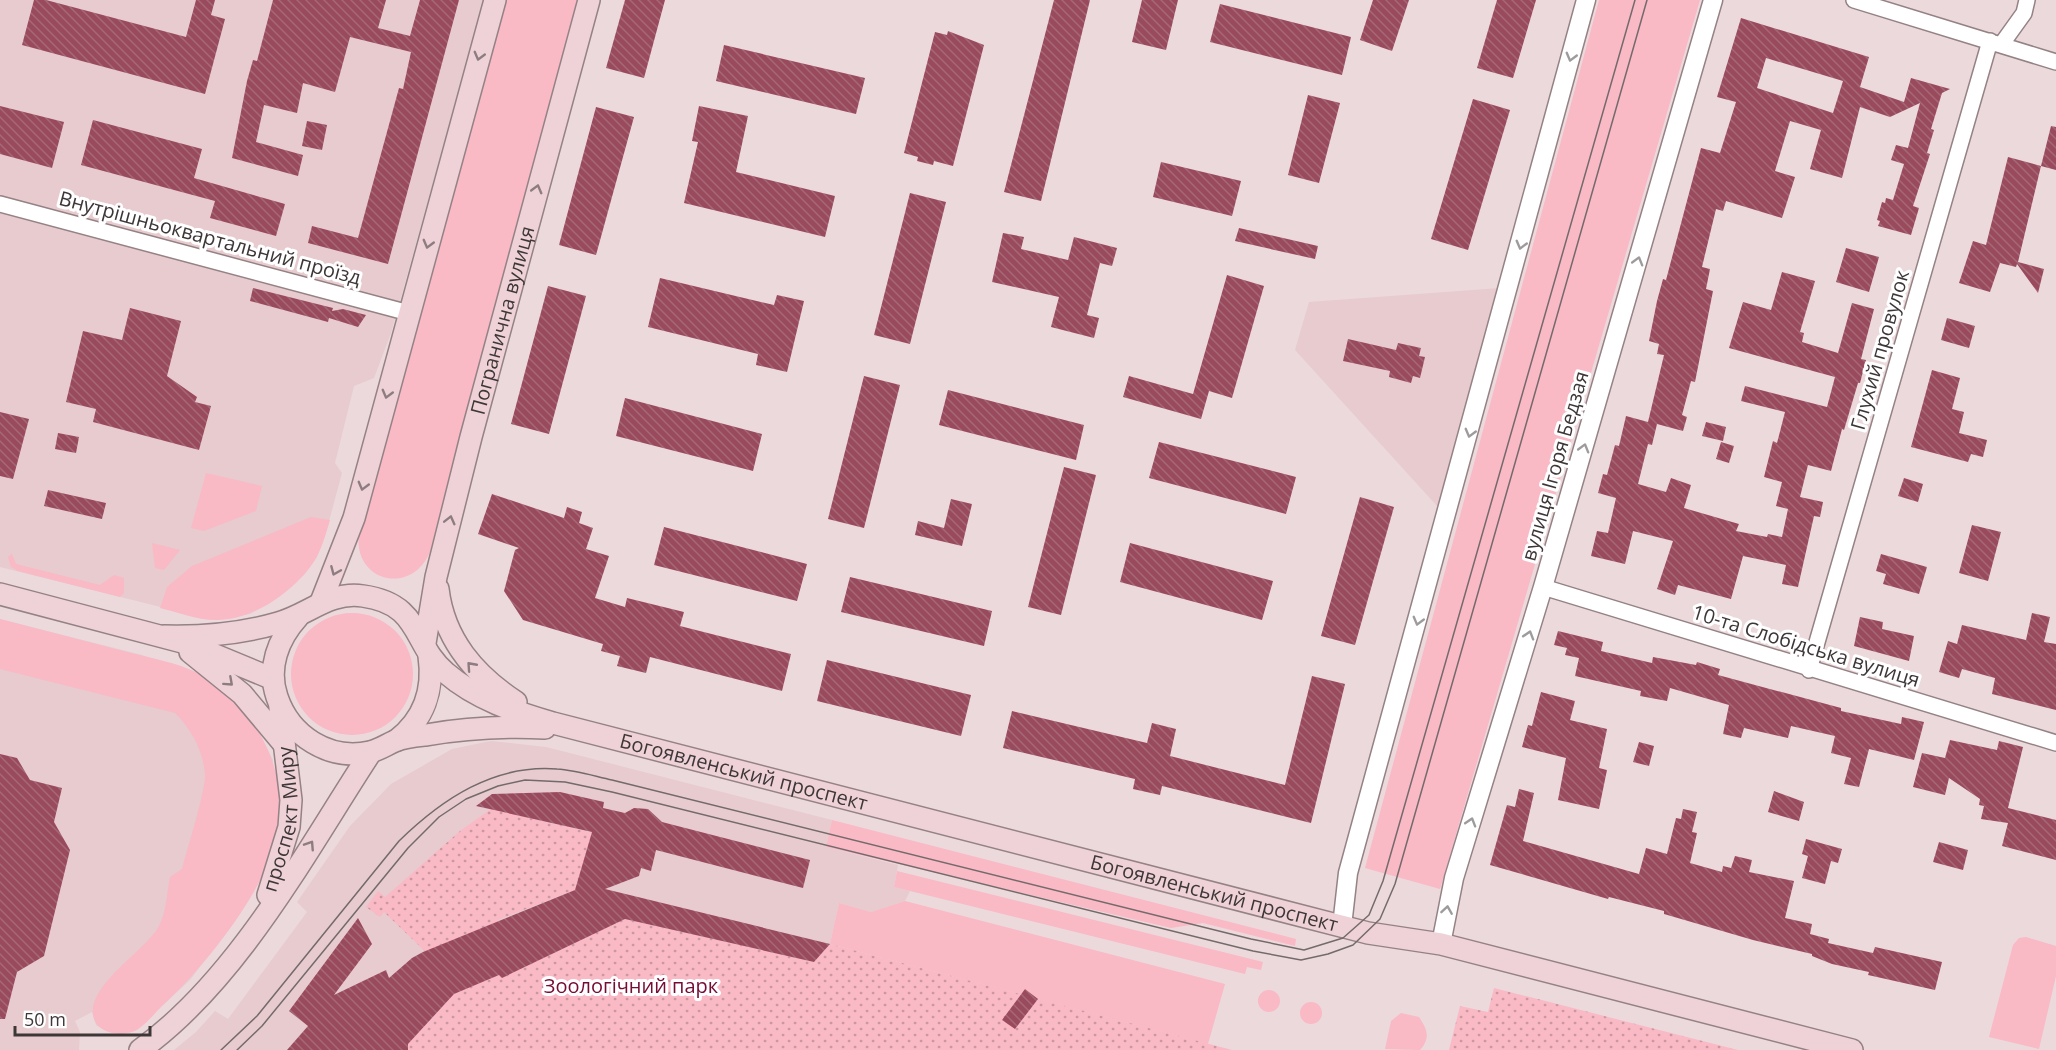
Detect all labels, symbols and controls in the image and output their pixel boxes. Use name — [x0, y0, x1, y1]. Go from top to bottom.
one-way arrow — [474, 51, 487, 61]
one-way arrow — [1566, 51, 1578, 61]
street label: Внутрішньоквартальний проїзд — [56, 184, 365, 291]
one-way arrow — [530, 185, 543, 195]
street label: Погранична вулиця — [464, 223, 540, 418]
one-way arrow — [422, 239, 435, 249]
one-way arrow — [1516, 239, 1528, 250]
one-way arrow — [1631, 256, 1643, 267]
street label: Глухий провулок — [1844, 266, 1915, 433]
street label: вулиця Ігоря Бедзая — [1515, 368, 1595, 564]
one-way arrow — [382, 388, 394, 399]
one-way arrow — [1465, 427, 1477, 438]
one-way arrow — [1577, 443, 1589, 454]
one-way arrow — [357, 481, 370, 491]
one-way arrow — [442, 515, 455, 525]
one-way arrow — [330, 565, 342, 576]
street label: 10-та Слобідська вулиця — [1689, 598, 1923, 693]
one-way arrow — [1413, 615, 1425, 626]
one-way arrow — [1522, 630, 1534, 641]
one-way arrow — [467, 662, 478, 672]
one-way arrow — [222, 675, 233, 686]
street label: Богоявленський проспект — [617, 727, 871, 817]
street label: проспект Миру — [256, 744, 304, 895]
one-way arrow — [1464, 817, 1476, 828]
one-way arrow — [303, 841, 314, 852]
street label: Богоявленський проспект — [1088, 848, 1341, 938]
one-way arrow — [1440, 906, 1452, 915]
park label: Зоологічний парк — [544, 972, 719, 999]
scale bar — [15, 999, 150, 1037]
text: 50 m — [24, 1007, 66, 1031]

